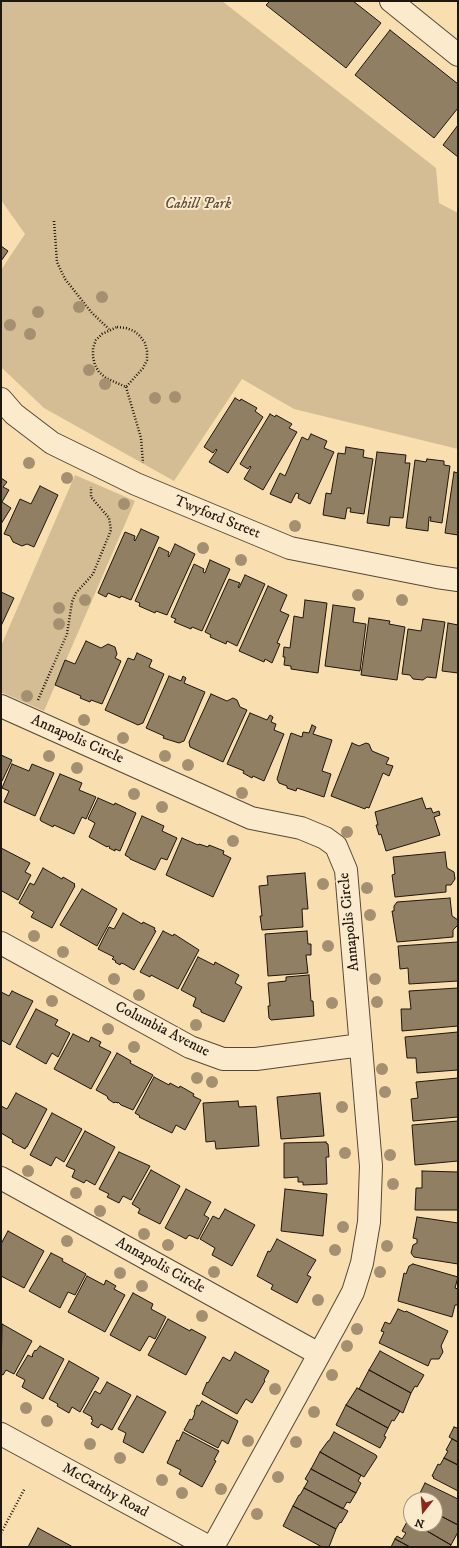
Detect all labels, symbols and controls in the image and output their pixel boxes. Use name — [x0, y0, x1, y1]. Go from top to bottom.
park label: Cahill Park — [165, 196, 231, 214]
street label: Twyford Street — [171, 493, 263, 543]
street label: Annapolis Circle — [28, 712, 126, 768]
street label: Annapolis Circle — [336, 872, 364, 972]
street label: Columbia Avenue — [112, 998, 212, 1062]
street label: Annapolis Circle — [112, 1234, 208, 1298]
street label: McCarthy Road — [59, 1460, 151, 1522]
north arrow — [403, 1492, 443, 1532]
text: N — [413, 1515, 426, 1531]

